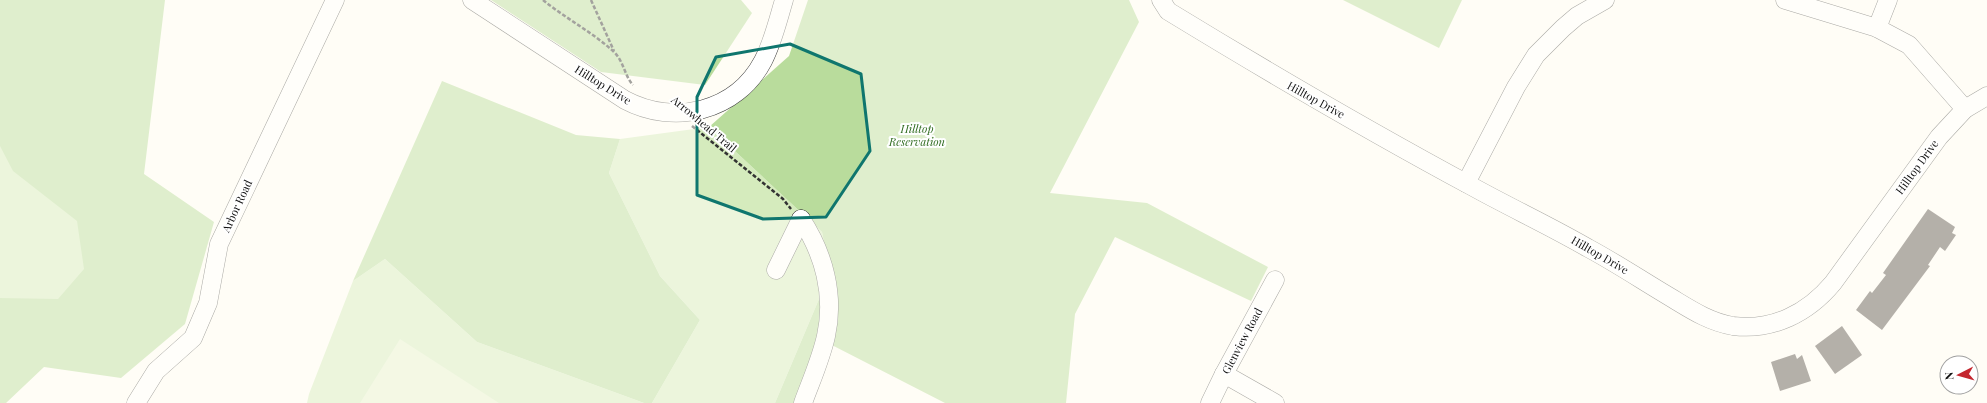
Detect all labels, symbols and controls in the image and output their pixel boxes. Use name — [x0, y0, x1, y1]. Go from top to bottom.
street label: Hilltop Drive — [572, 61, 635, 108]
street label: Hilltop Drive — [1285, 78, 1348, 122]
street label: Arrowhead Trail — [668, 91, 740, 155]
park label: Hilltop Reservation — [888, 121, 945, 149]
street label: Hilltop Drive — [1892, 136, 1942, 197]
street label: Arbor Road — [217, 177, 255, 235]
street label: Hilltop Drive — [1569, 232, 1632, 277]
street label: Glenview Road — [1218, 305, 1266, 376]
north arrow — [1939, 355, 1979, 395]
text: N — [1941, 371, 1956, 381]

